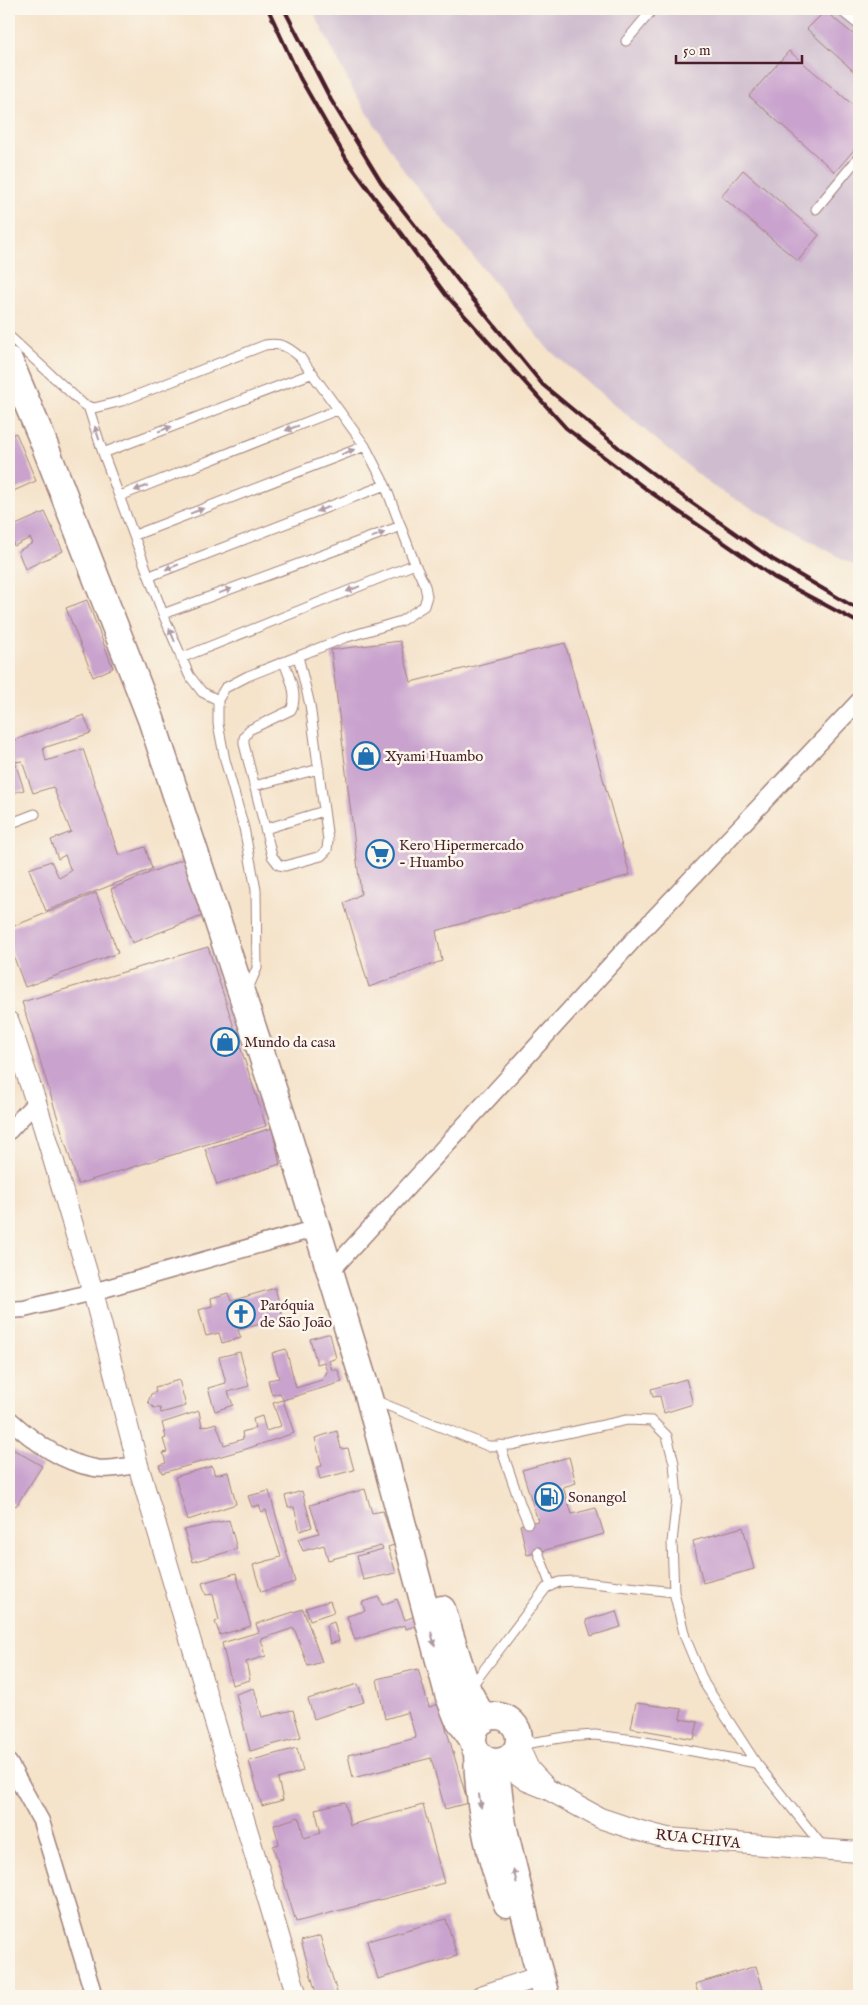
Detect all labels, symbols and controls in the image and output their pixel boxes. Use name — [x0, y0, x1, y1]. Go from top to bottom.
scale bar — [676, 32, 802, 64]
text: 50 m — [683, 41, 711, 60]
one-way arrow — [284, 424, 299, 432]
one-way arrow — [93, 425, 101, 440]
one-way arrow — [158, 425, 173, 432]
one-way arrow — [341, 448, 356, 455]
one-way arrow — [134, 484, 148, 492]
one-way arrow — [316, 505, 330, 513]
one-way arrow — [190, 507, 205, 515]
one-way arrow — [370, 530, 385, 538]
one-way arrow — [164, 564, 179, 572]
one-way arrow — [345, 585, 360, 593]
one-way arrow — [218, 587, 233, 594]
one-way arrow — [167, 628, 175, 642]
shop icon: Xyami Huambo — [351, 741, 381, 771]
place label: Xyami Huambo — [385, 747, 483, 766]
place label: Kero Hipermercado - Huambo — [399, 836, 524, 872]
supermarket icon: Kero Hipermercado - Huambo — [365, 839, 395, 869]
shop icon: Mundo da casa — [210, 1027, 240, 1057]
place label: Mundo da casa — [244, 1033, 336, 1052]
place label: Paróquia de São João — [260, 1296, 332, 1332]
church icon: Paróquia de São João — [226, 1299, 256, 1329]
fuel station icon: Sonangol — [534, 1482, 564, 1512]
place label: Sonangol — [568, 1488, 627, 1507]
one-way arrow — [429, 1632, 437, 1647]
one-way arrow — [476, 1793, 484, 1809]
street label: RUA CHIVA — [654, 1825, 742, 1853]
one-way arrow — [511, 1868, 519, 1883]

